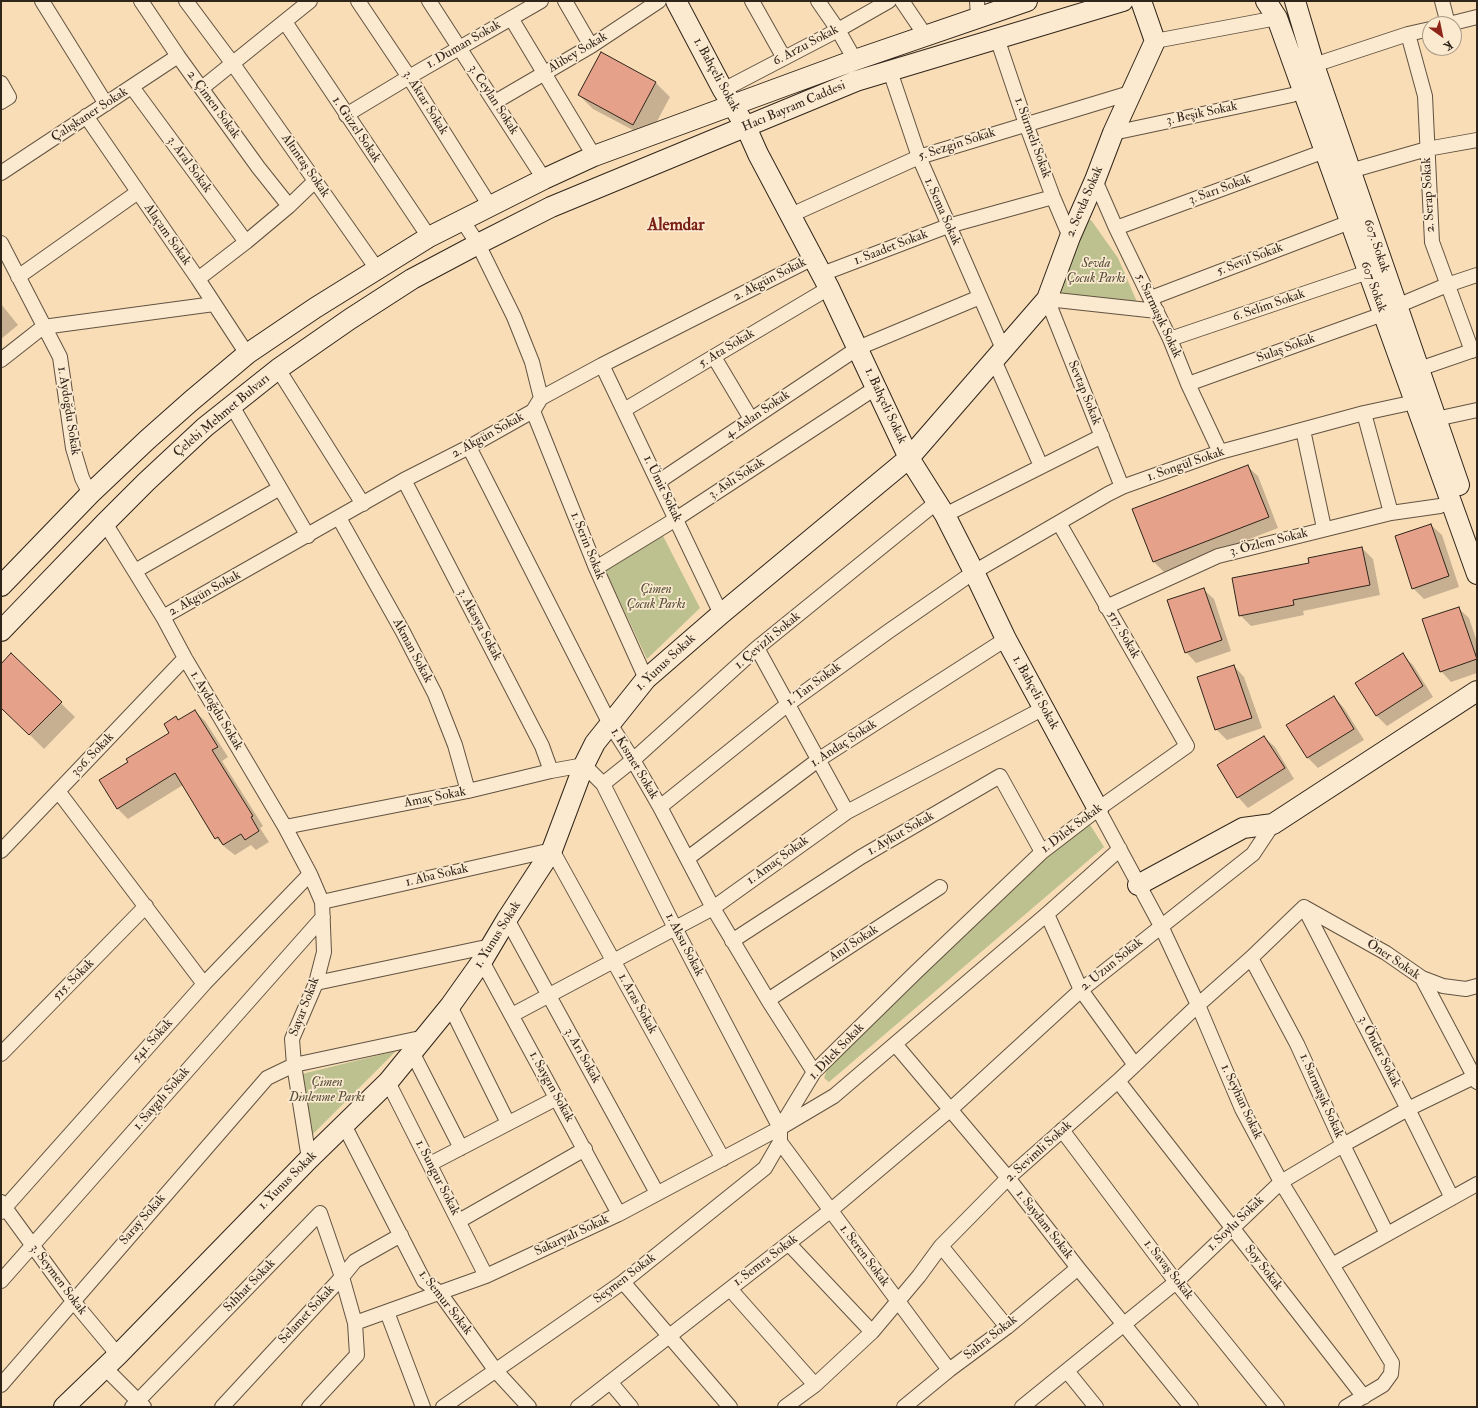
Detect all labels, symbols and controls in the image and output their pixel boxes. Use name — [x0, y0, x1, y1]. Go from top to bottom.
north arrow — [1422, 16, 1462, 56]
street label: 1. Duman Sokak — [424, 17, 504, 73]
street label: 6. Arzu Sokak — [771, 22, 841, 70]
street label: Alibey Sokak — [546, 29, 610, 77]
street label: 1. Bahçeli Sokak — [689, 35, 743, 115]
text: K — [1441, 38, 1455, 53]
street label: 3. Ceylan Sokak — [465, 62, 521, 138]
street label: 2. Çimen Sokak — [183, 68, 243, 142]
street label: 3. Aktar Sokak — [399, 68, 451, 138]
street label: Hacı Bayram Caddesi — [740, 78, 848, 136]
street label: Çalışkaner Sokak — [49, 84, 131, 146]
street label: 1. Güzel Sokak — [328, 94, 384, 166]
street label: 1. Sürmeli Sokak — [1010, 96, 1054, 180]
street label: 3. Beşik Sokak — [1165, 99, 1239, 129]
street label: 5. Sezgin Sokak — [916, 125, 998, 165]
street label: Altıntaş Sokak — [277, 131, 333, 201]
street label: 3. Aral Sokak — [163, 134, 215, 196]
street label: 2. Serap Sokak — [1419, 157, 1439, 233]
street label: 2. Sevda Sokak — [1063, 164, 1107, 240]
street label: 3. Sarı Sokak — [1187, 172, 1253, 208]
street label: 1. Sema Sokak — [920, 176, 964, 248]
street label: Alaçam Sokak — [140, 201, 194, 269]
district label: Alemdar — [647, 216, 705, 236]
street label: 607. Sokak — [1360, 217, 1392, 275]
street label: 1. Saadet Sokak — [852, 227, 930, 269]
street label: 5. Sevil Sokak — [1215, 240, 1285, 280]
street label: 2. Akgün Sokak — [731, 255, 809, 305]
park label: Sevda Çocuk Parkı — [1066, 256, 1126, 287]
street label: 607 Sokak — [1357, 259, 1389, 315]
street label: 5. Sarmaşık Sokak — [1132, 271, 1184, 361]
street label: 6. Selim Sokak — [1231, 286, 1307, 326]
street label: 5. Ata Sokak — [696, 326, 758, 372]
street label: Sulaş Sokak — [1255, 331, 1317, 367]
street label: Sevtap Sokak — [1064, 358, 1104, 428]
street label: 1. Aydoğdu Sokak — [53, 366, 83, 456]
street label: 1. Bahçeli Sokak — [861, 366, 909, 446]
street label: Çelebi Mehmet Bulvarı — [171, 371, 273, 461]
street label: 4. Aslan Sokak — [723, 388, 793, 442]
street label: 2. Akgün Sokak — [449, 410, 527, 462]
street label: 1. Songül Sokak — [1145, 445, 1227, 485]
street label: 1. Ümit Sokak — [639, 453, 685, 525]
street label: 3. Aslı Sokak — [706, 455, 768, 503]
street label: 1. Serin Sokak — [566, 510, 608, 582]
street label: 3. Özlem Sokak — [1228, 526, 1310, 560]
street label: 2. Akgün Sokak — [166, 568, 244, 620]
park label: Çimen Çocuk Parkı — [626, 582, 686, 613]
street label: 3. Akasya Sokak — [454, 586, 504, 664]
street label: 517. Sokak — [1103, 608, 1143, 662]
street label: 1. Çevizli Sokak — [732, 609, 804, 673]
street label: Akman Sokak — [389, 616, 435, 686]
street label: 1. Yunus Sokak — [633, 631, 699, 695]
street label: 1. Bahçeli Sokak — [1008, 653, 1062, 733]
street label: 1. Tan Sokak — [784, 660, 844, 710]
street label: 1. Aydoğdu Sokak — [186, 669, 246, 753]
street label: 1. Andaç Sokak — [808, 717, 880, 771]
street label: 1. Kısmet Sokak — [607, 726, 661, 802]
street label: 306. Sokak — [68, 730, 118, 780]
street label: Amaç Sokak — [403, 784, 467, 812]
street label: 1. Dilek Sokak — [1038, 801, 1106, 857]
street label: 1. Aykut Sokak — [865, 809, 937, 859]
street label: 1. Amaç Sokak — [744, 833, 812, 889]
street label: 1. Aba Sokak — [404, 861, 470, 891]
street label: 1. Yunus Sokak — [471, 899, 525, 971]
street label: 1. Aksu Sokak — [661, 911, 707, 979]
street label: Anıl Sokak — [826, 922, 882, 966]
street label: 2. Uzun Sokak — [1078, 935, 1146, 995]
street label: Öner Sokak — [1363, 936, 1423, 984]
street label: 515. Sokak — [50, 956, 98, 1004]
street label: 1. Aras Sokak — [614, 971, 660, 1037]
street label: Sayar Sokak — [287, 975, 323, 1039]
street label: 3. Önder Sokak — [1354, 1014, 1404, 1090]
street label: 541. Sokak — [129, 1016, 177, 1066]
street label: 1. Dilek Sokak — [806, 1020, 868, 1084]
street label: 3. Arı Sokak — [560, 1026, 604, 1086]
street label: 1. Saygın Sokak — [525, 1049, 577, 1125]
street label: 1. Sarmaşık Sokak — [1295, 1051, 1347, 1141]
street label: 1. Seyhan Sokak — [1217, 1062, 1265, 1142]
street label: 1. Saygılı Sokak — [130, 1064, 194, 1134]
park label: Çimen Dinlenme Parkı — [289, 1075, 365, 1106]
street label: 2. Sevimli Sokak — [1002, 1118, 1076, 1186]
street label: 1. Sungur Sokak — [411, 1138, 463, 1218]
street label: 1. Yunus Sokak — [256, 1149, 320, 1213]
street label: 1. Saydam Sokak — [1012, 1187, 1076, 1263]
street label: Saray Sokak — [117, 1191, 169, 1249]
street label: 1. Soylu Sokak — [1204, 1193, 1268, 1255]
street label: Sakaryalı Sokak — [532, 1212, 612, 1260]
street label: 1. Seren Sokak — [836, 1222, 892, 1290]
street label: 1. Semra Sokak — [731, 1232, 801, 1290]
street label: 1. Savaş Sokak — [1140, 1237, 1196, 1303]
street label: 3. Seymen Sokak — [26, 1241, 90, 1319]
street label: Soy Sokak — [1241, 1242, 1285, 1294]
street label: Seçmen Sokak — [591, 1251, 659, 1307]
street label: Sıhhat Sokak — [221, 1256, 279, 1316]
street label: 1. Semur Sokak — [415, 1267, 475, 1339]
street label: Selamet Sokak — [276, 1282, 338, 1348]
street label: Sahra Sokak — [961, 1312, 1021, 1364]

